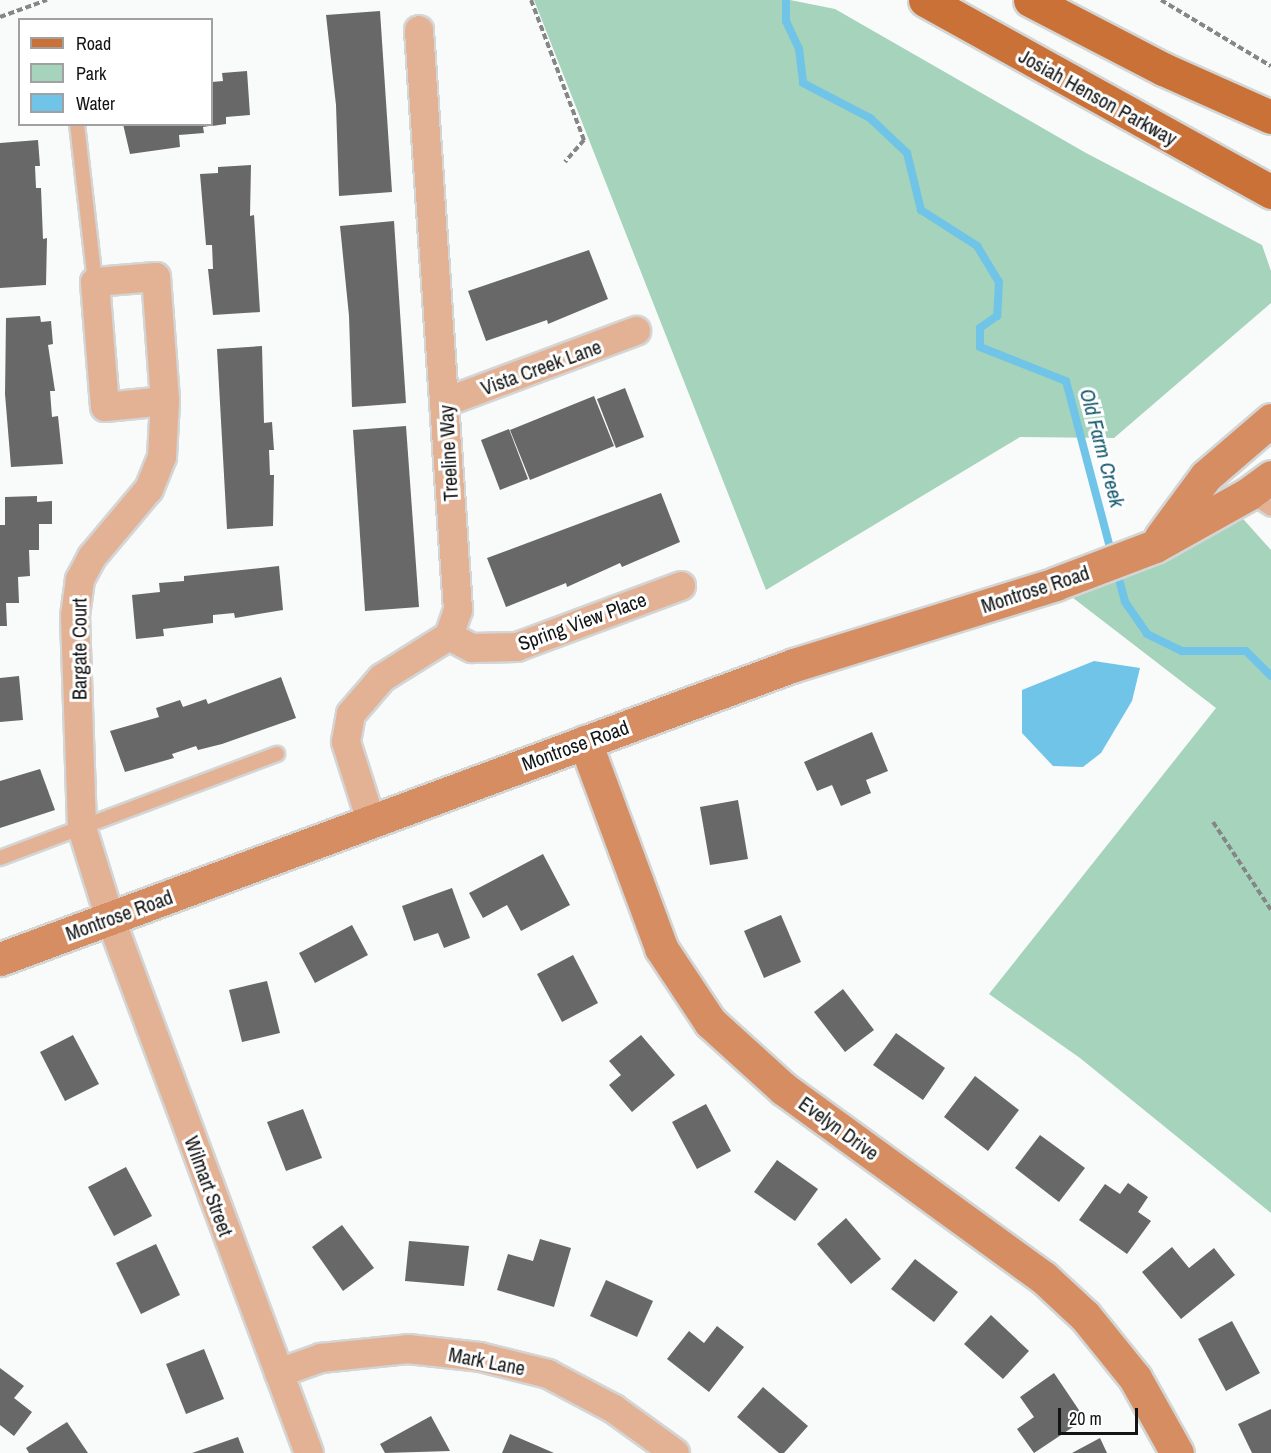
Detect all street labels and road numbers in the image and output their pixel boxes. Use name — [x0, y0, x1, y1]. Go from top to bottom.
street label: Josiah Henson Parkway — [1015, 44, 1181, 150]
street label: Vista Creek Lane — [477, 334, 605, 400]
street label: Treeline Way — [433, 404, 463, 502]
street label: Montrose Road — [978, 560, 1092, 618]
street label: Spring View Place — [515, 587, 649, 655]
street label: Bargate Court — [67, 598, 91, 700]
street label: Montrose Road — [518, 715, 632, 775]
street label: Montrose Road — [62, 885, 176, 945]
street label: Evelyn Drive — [794, 1091, 884, 1165]
street label: Wilmart Street — [180, 1133, 238, 1239]
street label: Mark Lane — [447, 1342, 527, 1380]

